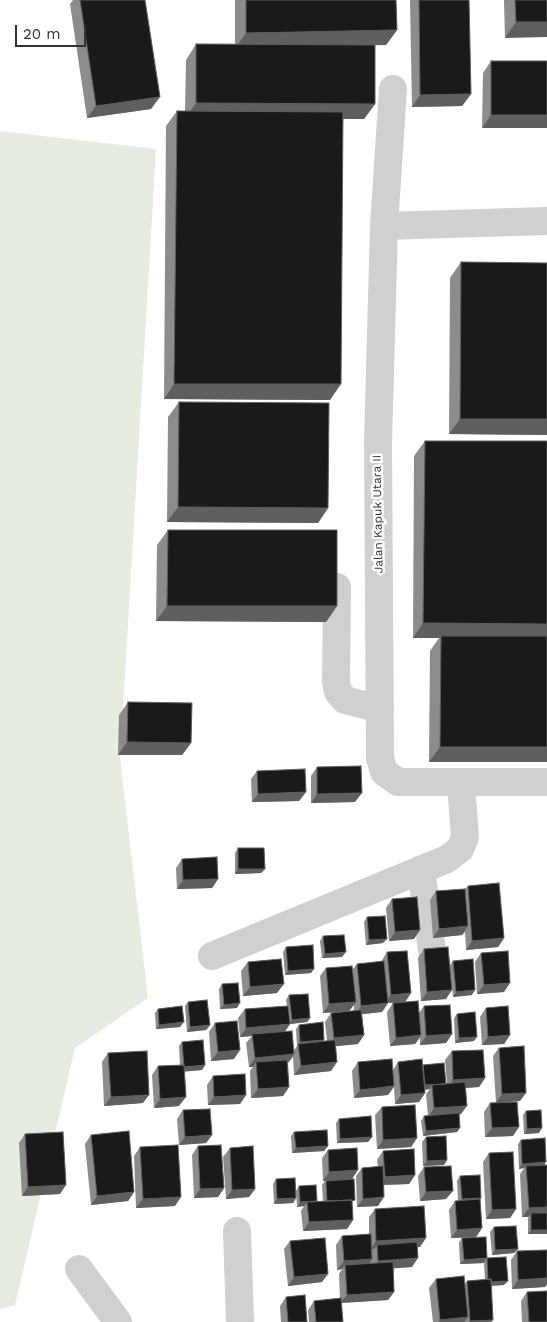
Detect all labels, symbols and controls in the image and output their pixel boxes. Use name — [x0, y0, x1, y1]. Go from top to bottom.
scale bar — [18, 15, 89, 47]
text: 20 m — [23, 25, 61, 43]
street label: Jalan Kapuk Utara II — [370, 455, 386, 573]

